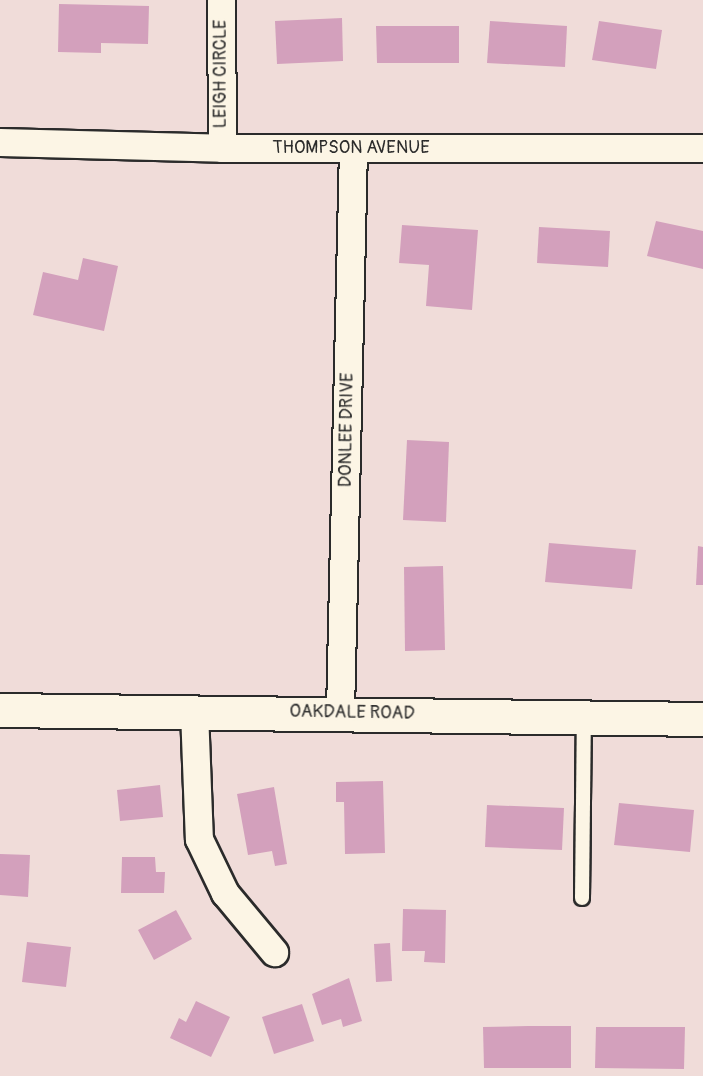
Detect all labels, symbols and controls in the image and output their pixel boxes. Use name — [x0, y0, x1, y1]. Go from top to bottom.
street label: LEIGH CIRCLE — [210, 20, 232, 128]
street label: THOMPSON AVENUE — [273, 137, 429, 159]
street label: DONLEE DRIVE — [335, 373, 359, 487]
street label: OAKDALE ROAD — [289, 701, 415, 725]

